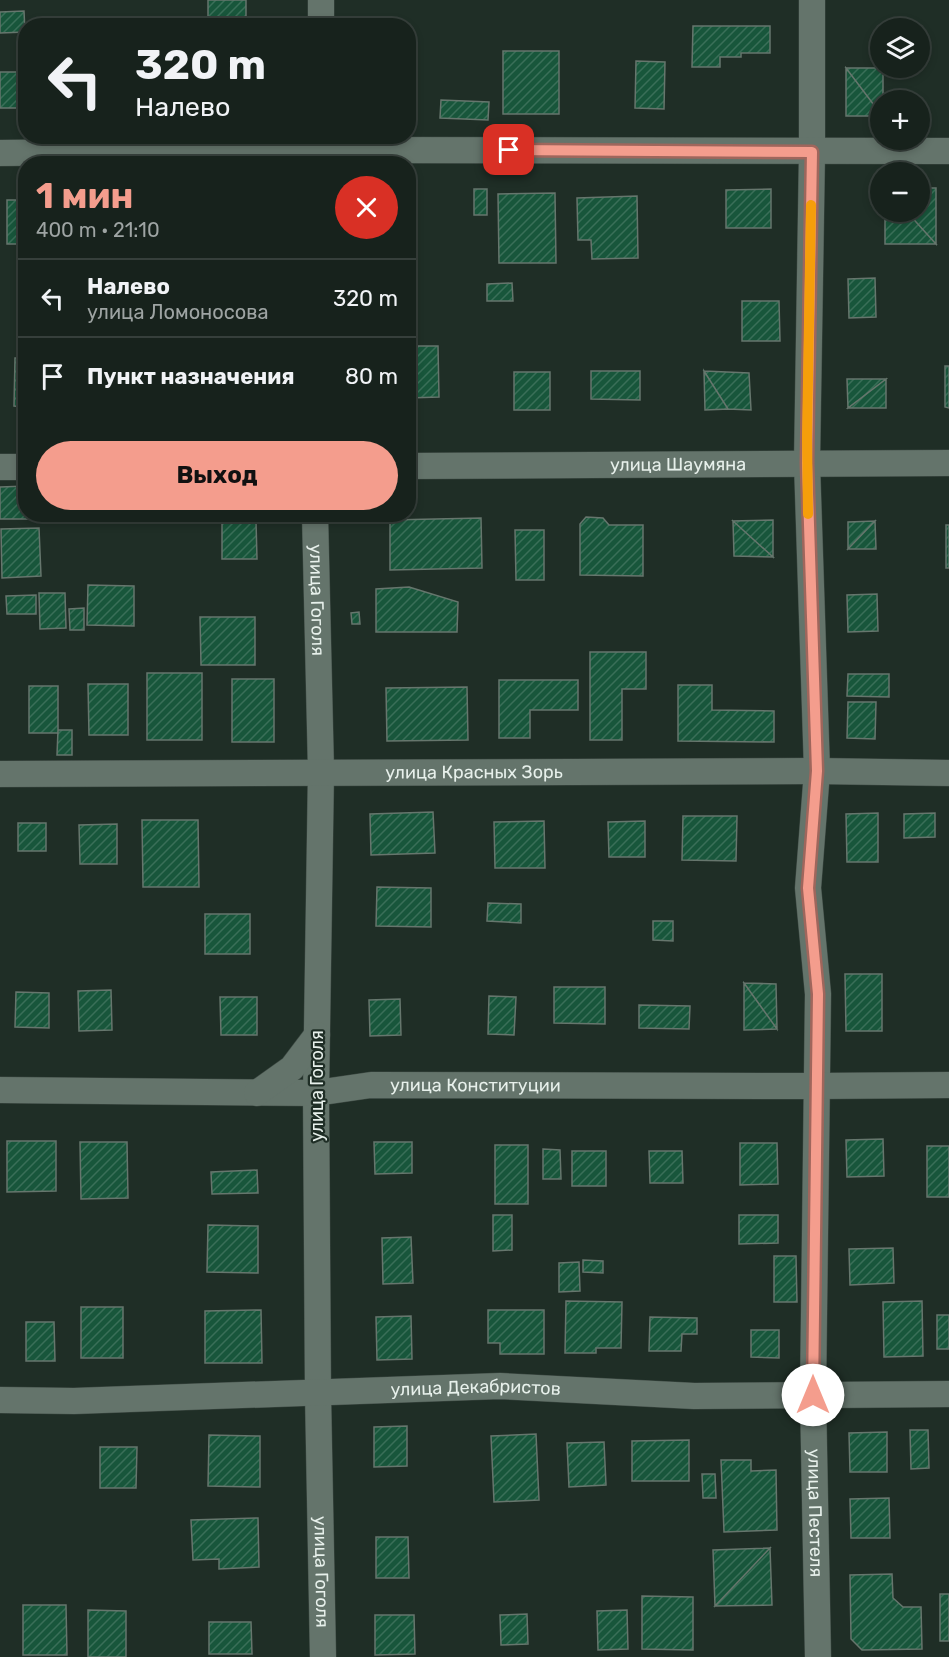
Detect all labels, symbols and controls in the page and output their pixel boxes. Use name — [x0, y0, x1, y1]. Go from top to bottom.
map controls — [870, 18, 930, 222]
button: layers — [870, 18, 930, 78]
text: 320 m — [135, 40, 266, 90]
icon: left — [36, 42, 114, 120]
button: + — [870, 90, 930, 150]
text: Налево — [135, 91, 231, 123]
pin — [483, 124, 534, 175]
icon: arrive — [492, 133, 525, 166]
button: − — [870, 162, 930, 222]
text: 1 мин — [36, 174, 134, 217]
button: close — [335, 176, 398, 239]
text: 400 m · 21:10 — [36, 218, 160, 242]
text: Налево — [87, 273, 170, 300]
icon: left — [36, 282, 69, 315]
text: 320 m — [333, 285, 398, 312]
text: улица Ломоносова — [87, 300, 269, 324]
icon: arrive — [36, 360, 69, 393]
text: Пункт назначения — [87, 363, 295, 390]
text: 80 m — [345, 363, 398, 390]
button: Выход — [36, 441, 398, 510]
street label: улица Шаумяна — [610, 453, 746, 476]
street label: улица Гоголя — [305, 544, 329, 656]
street label: улица Красных Зорь — [385, 761, 563, 784]
street label: улица Гоголя — [306, 1030, 328, 1142]
street label: улица Конституции — [390, 1074, 561, 1096]
position arrow — [781, 1363, 845, 1427]
street label: улица Декабристов — [390, 1375, 561, 1401]
street label: улица Пестеля — [803, 1448, 827, 1577]
street label: улица Гоголя — [309, 1516, 333, 1628]

